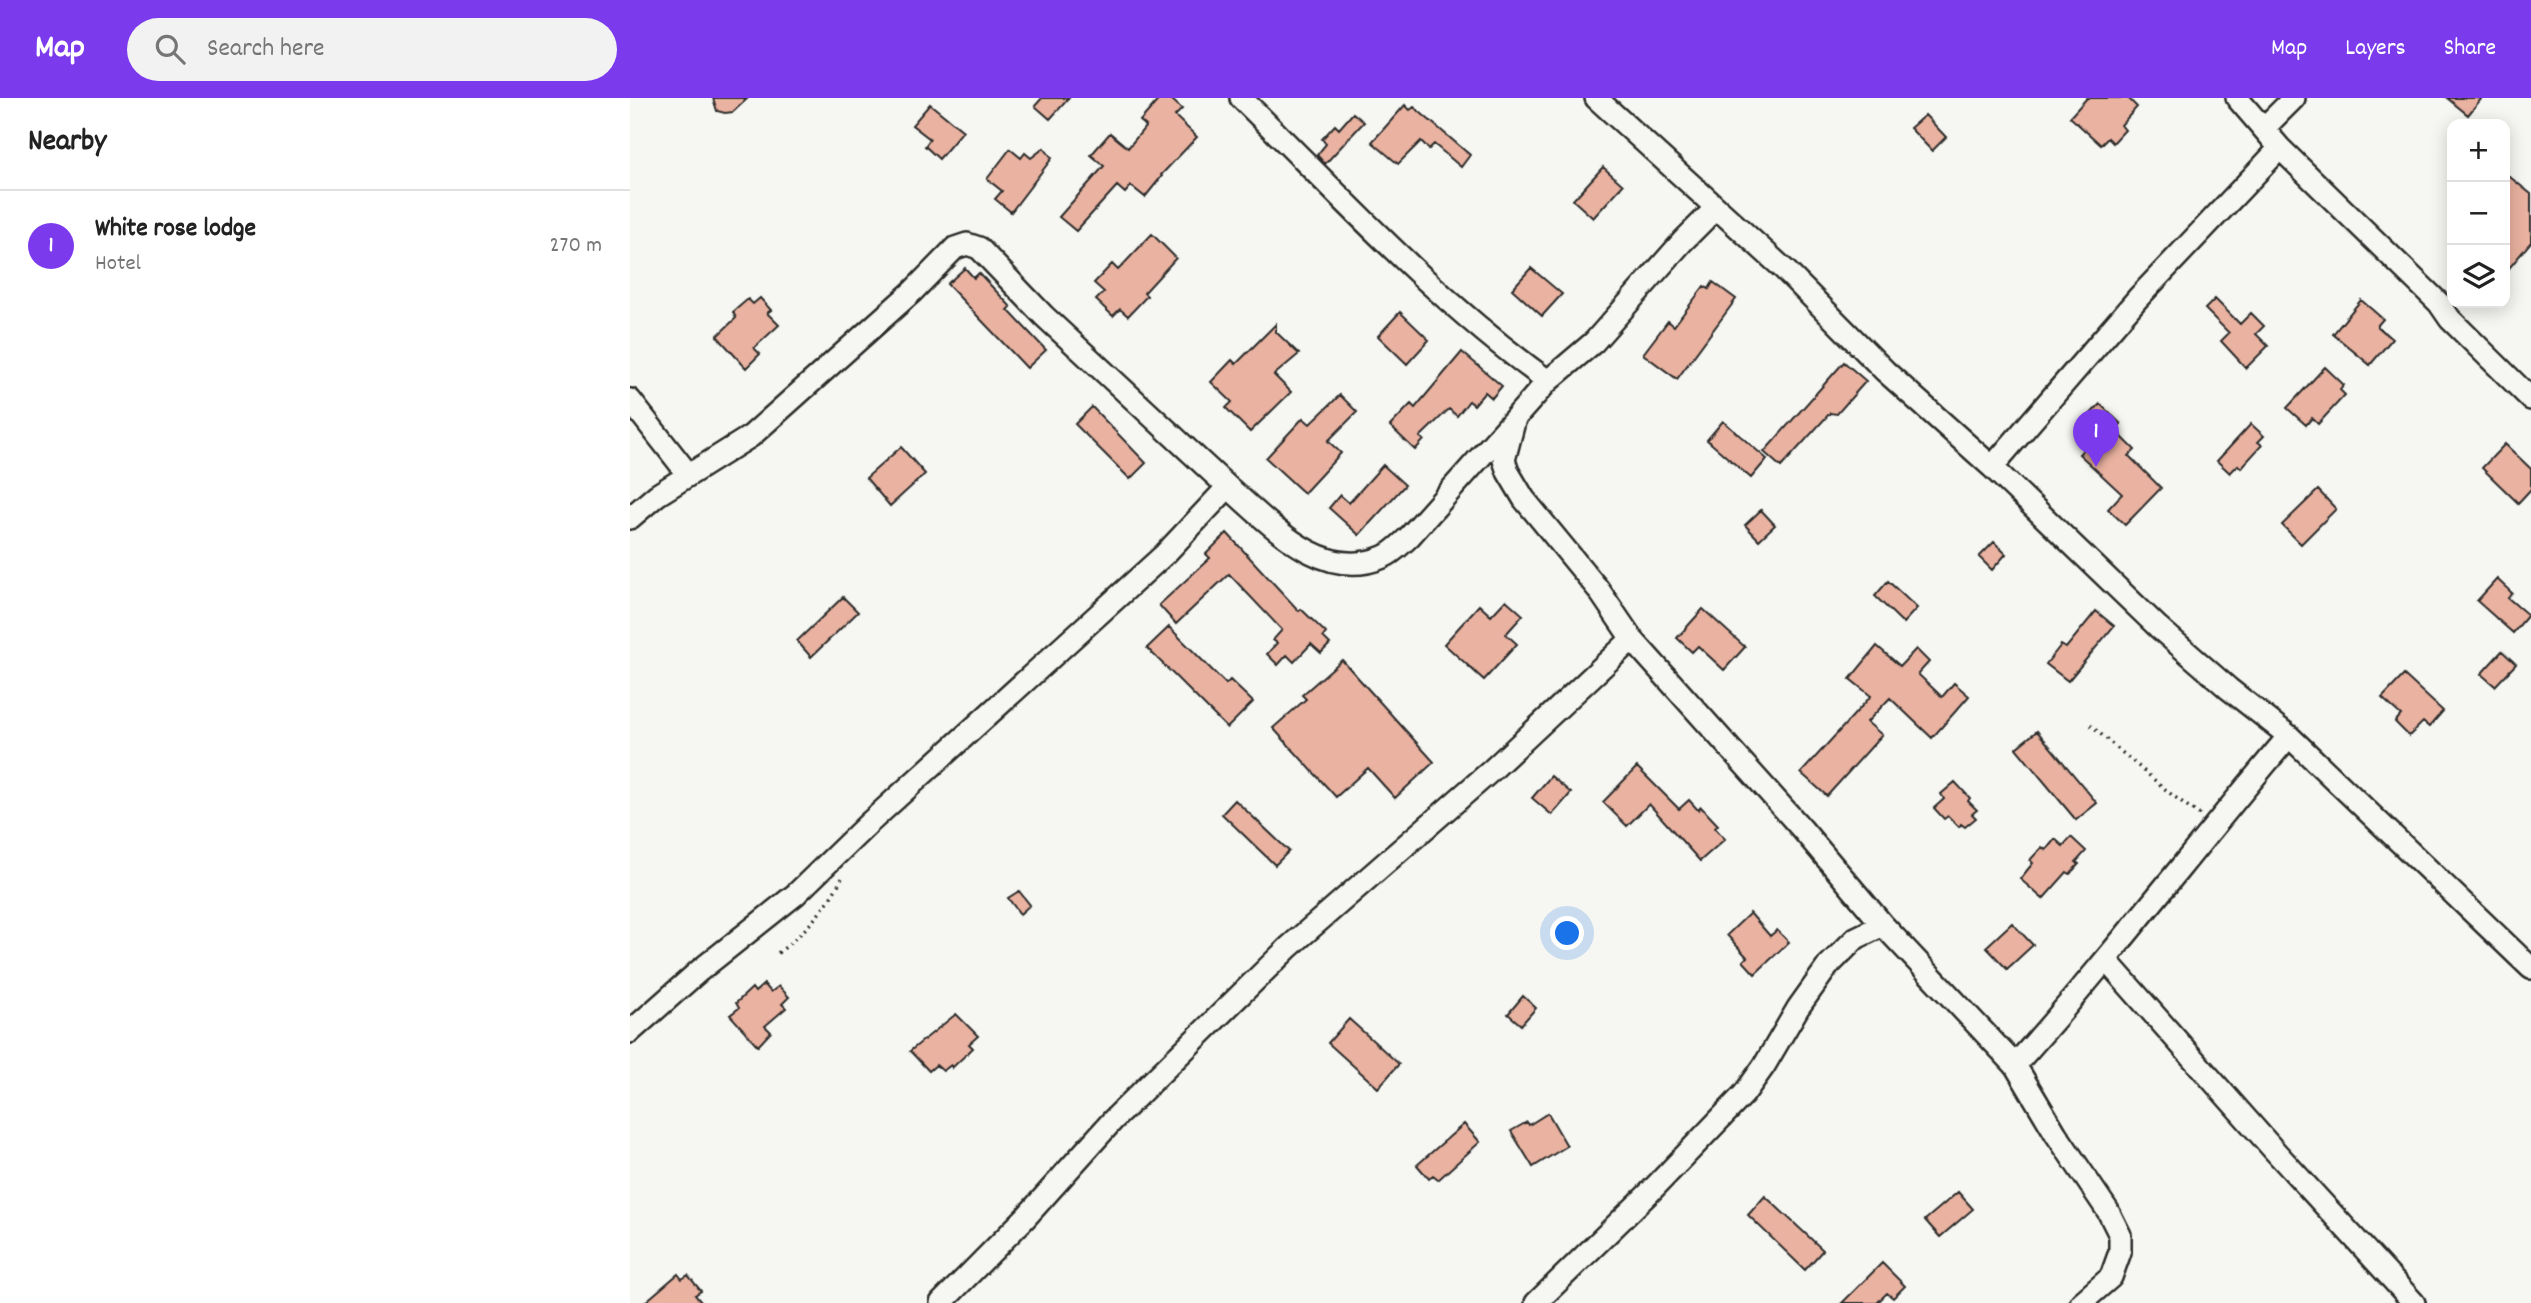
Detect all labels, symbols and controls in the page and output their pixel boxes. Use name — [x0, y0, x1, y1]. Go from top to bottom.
search box — [127, 18, 617, 81]
text: Map — [35, 26, 85, 73]
icon: search — [151, 30, 189, 68]
text: Search here — [207, 31, 325, 68]
text: Map — [2271, 32, 2307, 66]
text: Layers — [2345, 32, 2406, 66]
text: Share — [2444, 32, 2496, 66]
map controls — [2447, 119, 2510, 308]
button: + — [2447, 119, 2510, 182]
text: Nearby — [28, 122, 106, 165]
button: − — [2447, 182, 2510, 245]
text: White rose lodge — [95, 211, 256, 248]
text: 1 — [48, 230, 54, 263]
text: 270 m — [550, 230, 602, 263]
button: layers — [2447, 245, 2510, 308]
text: Hotel — [95, 248, 141, 281]
pin: 1 — [2073, 409, 2119, 467]
your location — [1550, 916, 1584, 950]

